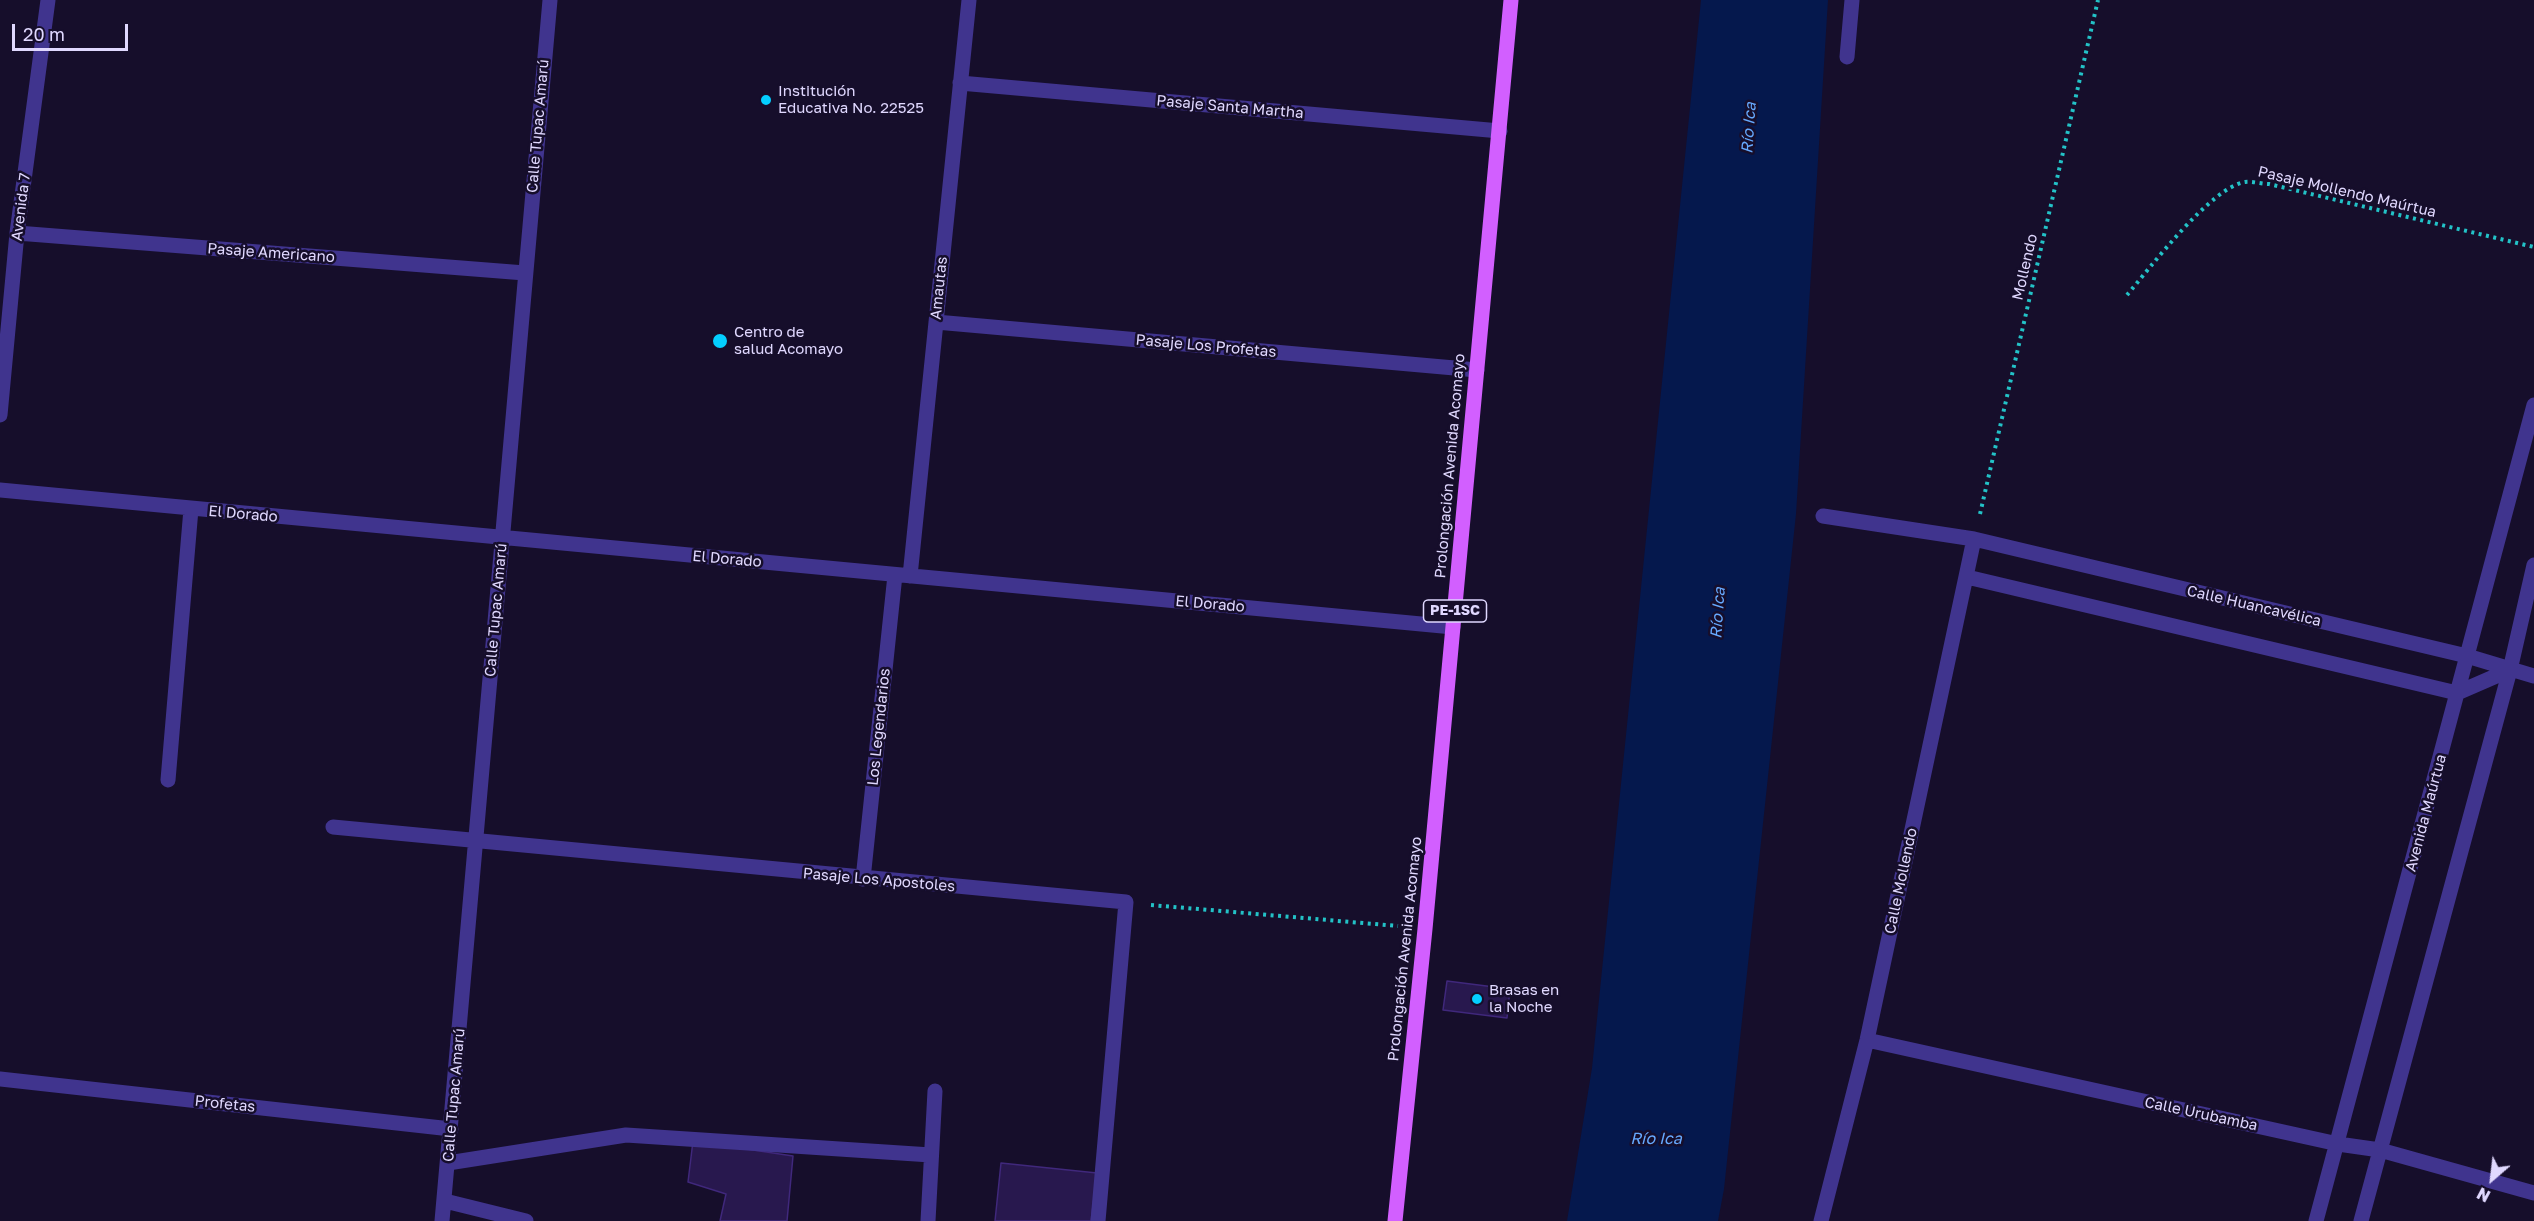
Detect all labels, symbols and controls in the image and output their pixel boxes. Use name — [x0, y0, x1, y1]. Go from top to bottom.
scale bar — [15, 12, 130, 50]
text: 20 m — [23, 23, 65, 45]
street label: Calle Tupac Amarú — [523, 58, 553, 194]
place label: Institución Educativa No. 22525 — [778, 82, 924, 117]
street label: Pasaje Santa Martha — [1156, 92, 1304, 122]
marker: Institución Educativa No. 22525 — [759, 93, 773, 107]
water label: Río Ica — [1738, 102, 1760, 154]
street label: Pasaje Mollendo Maúrtua — [2256, 163, 2438, 221]
street label: Avenida 7 — [8, 172, 34, 242]
street label: Mollendo — [2009, 232, 2041, 302]
street label: Pasaje Americano — [207, 240, 335, 266]
street label: Amautas — [927, 256, 951, 320]
place label: Centro de salud Acomayo — [734, 323, 843, 358]
street label: Pasaje Los Profetas — [1135, 331, 1277, 361]
marker: Centro de salud Acomayo — [711, 332, 729, 350]
street label: Prolongación Avenida Acomayo — [1431, 353, 1469, 579]
street label: El Dorado — [208, 502, 278, 526]
street label: Calle Tupac Amarú — [481, 542, 511, 678]
street label: El Dorado — [692, 547, 762, 571]
street label: Calle Huancavélica — [2185, 582, 2323, 630]
water label: Río Ica — [1707, 587, 1729, 639]
street label: El Dorado — [1175, 592, 1245, 616]
road number: PE-1SC — [1424, 600, 1486, 622]
street label: Los Legendarios — [864, 667, 894, 787]
street label: Avenida Maúrtua — [2402, 752, 2450, 874]
street label: Calle Mollendo — [1881, 826, 1921, 936]
street label: Prolongación Avenida Acomayo — [1384, 836, 1426, 1062]
street label: Pasaje Los Apostoles — [802, 864, 956, 896]
place label: Brasas en la Noche — [1489, 981, 1559, 1016]
marker: Brasas en la Noche — [1470, 992, 1484, 1006]
street label: Calle Tupac Amarú — [439, 1027, 469, 1163]
street label: Profetas — [194, 1092, 256, 1116]
street label: Calle Urubamba — [2143, 1093, 2259, 1135]
water label: Río Ica — [1630, 1129, 1682, 1149]
north arrow — [2462, 1149, 2522, 1209]
text: N — [2473, 1183, 2494, 1207]

